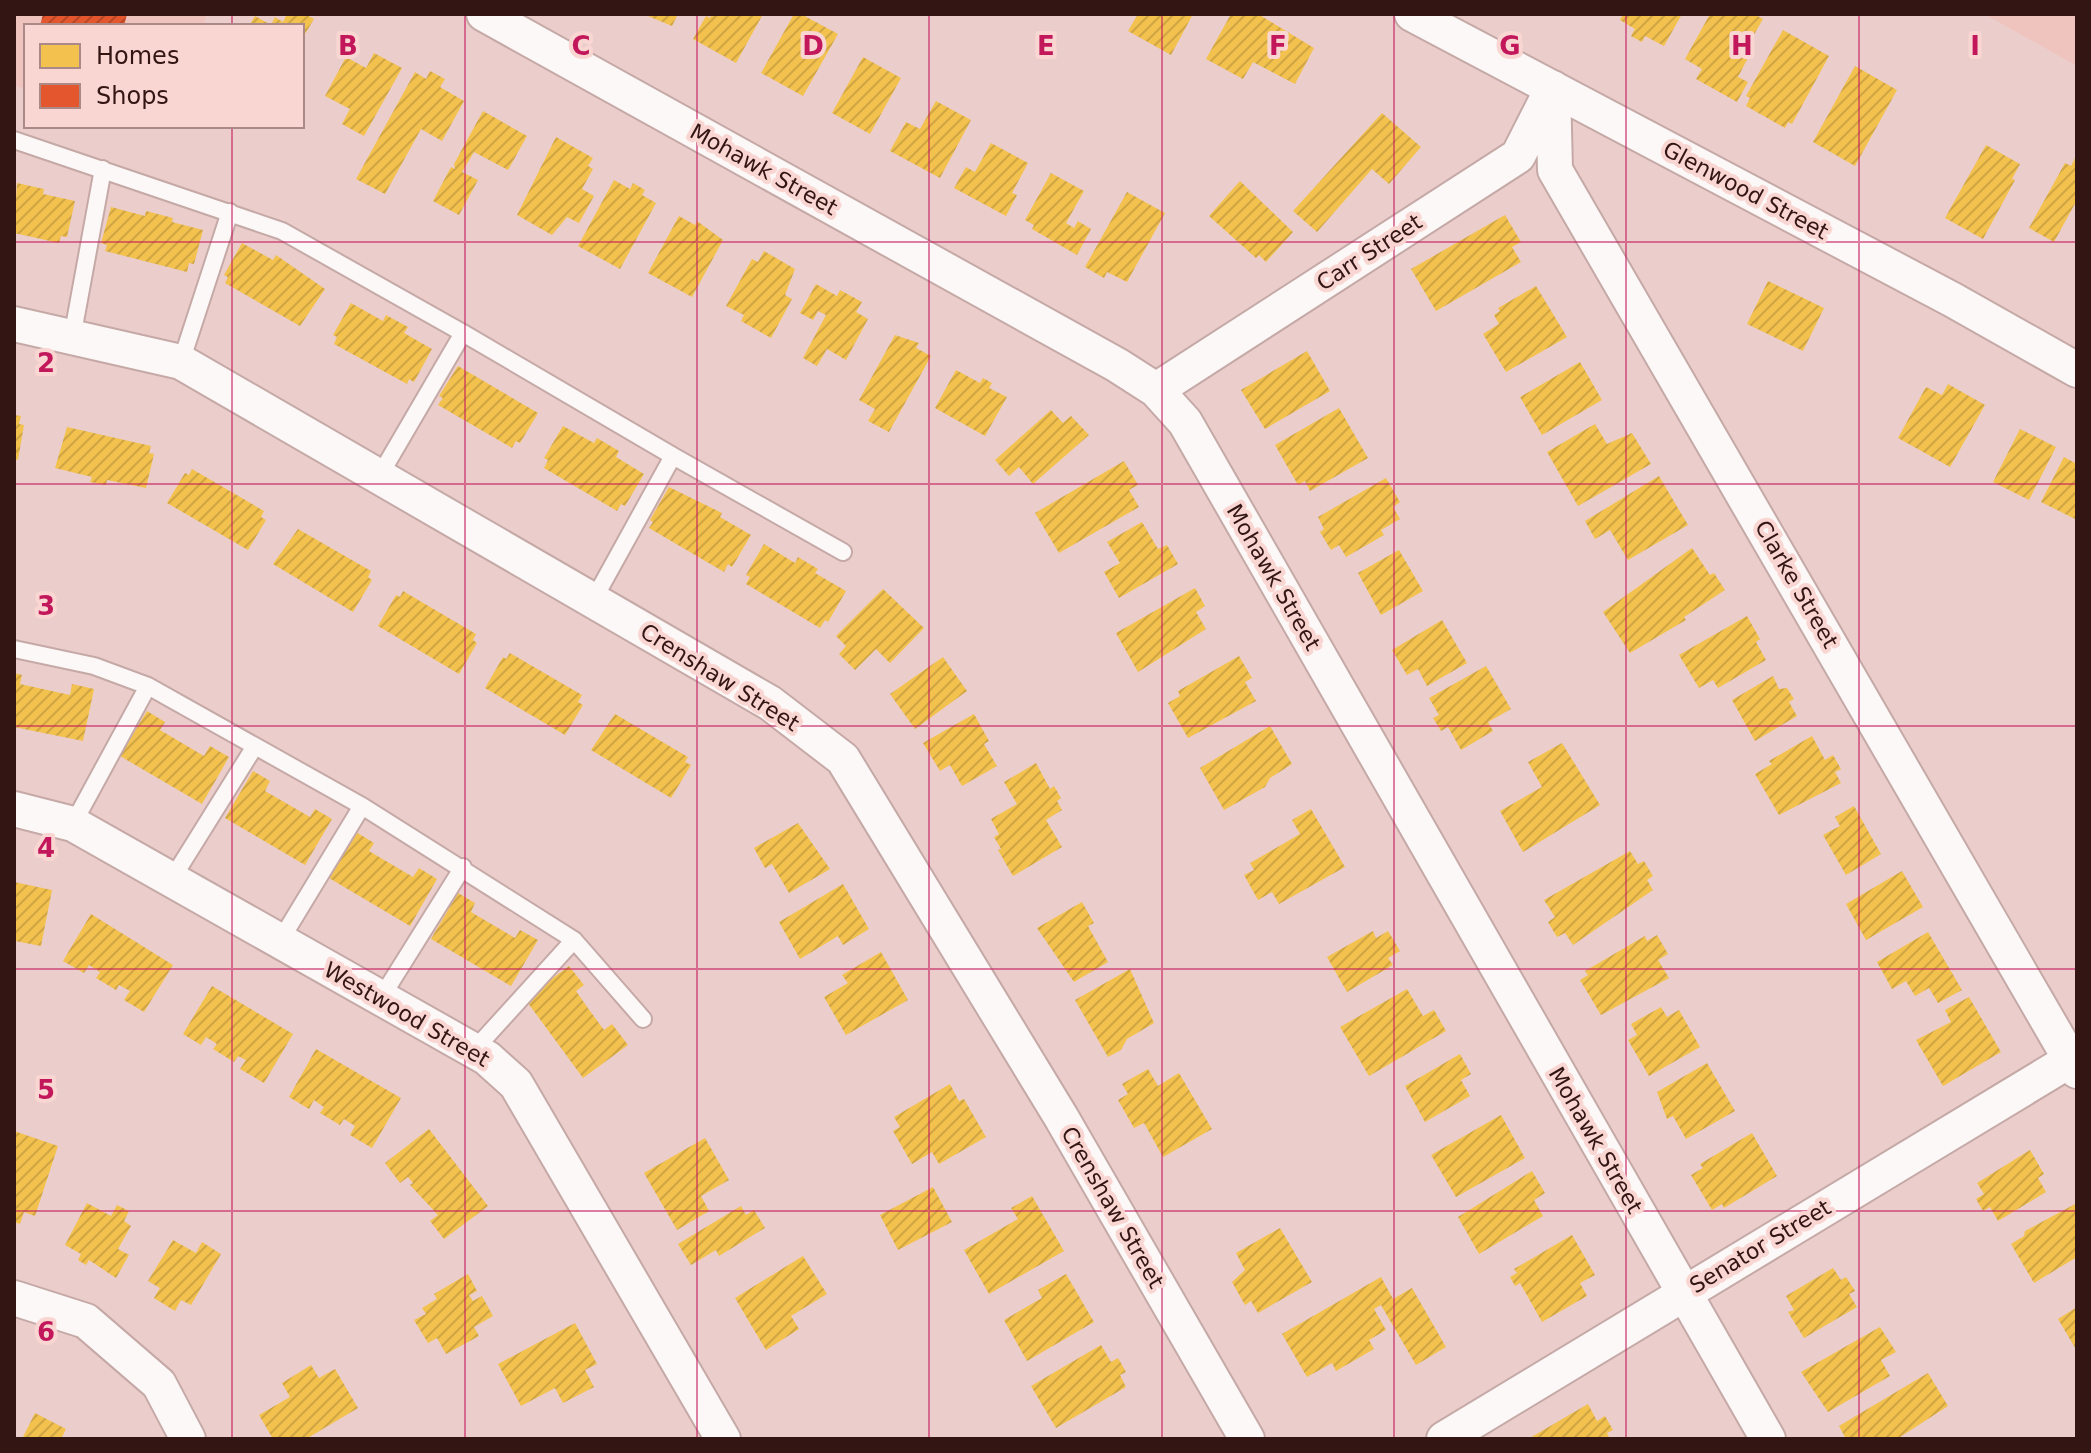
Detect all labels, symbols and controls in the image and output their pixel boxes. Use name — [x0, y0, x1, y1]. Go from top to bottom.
legend — [24, 24, 304, 128]
text: B — [338, 31, 358, 61]
text: C — [571, 31, 591, 61]
text: D — [802, 31, 824, 61]
text: E — [1037, 31, 1055, 61]
text: F — [1269, 31, 1287, 61]
text: G — [1499, 31, 1521, 61]
text: H — [1731, 31, 1753, 61]
text: I — [1970, 31, 1980, 61]
text: Homes — [96, 42, 179, 70]
text: Shops — [96, 82, 169, 110]
street label: Mohawk Street — [686, 119, 842, 220]
street label: Glenwood Street — [1659, 136, 1833, 245]
street label: Carr Street — [1312, 209, 1427, 296]
text: 2 — [37, 348, 55, 378]
street label: Mohawk Street — [1222, 500, 1326, 655]
street label: Clarke Street — [1750, 516, 1843, 653]
text: 3 — [37, 591, 55, 621]
street label: Crenshaw Street — [636, 619, 804, 736]
text: 4 — [37, 833, 55, 863]
street label: Westwood Street — [320, 957, 494, 1072]
street label: Mohawk Street — [1544, 1063, 1648, 1218]
text: 5 — [37, 1075, 55, 1105]
street label: Crenshaw Street — [1056, 1122, 1169, 1293]
street label: Senator Street — [1685, 1194, 1836, 1298]
text: 6 — [37, 1317, 55, 1347]

